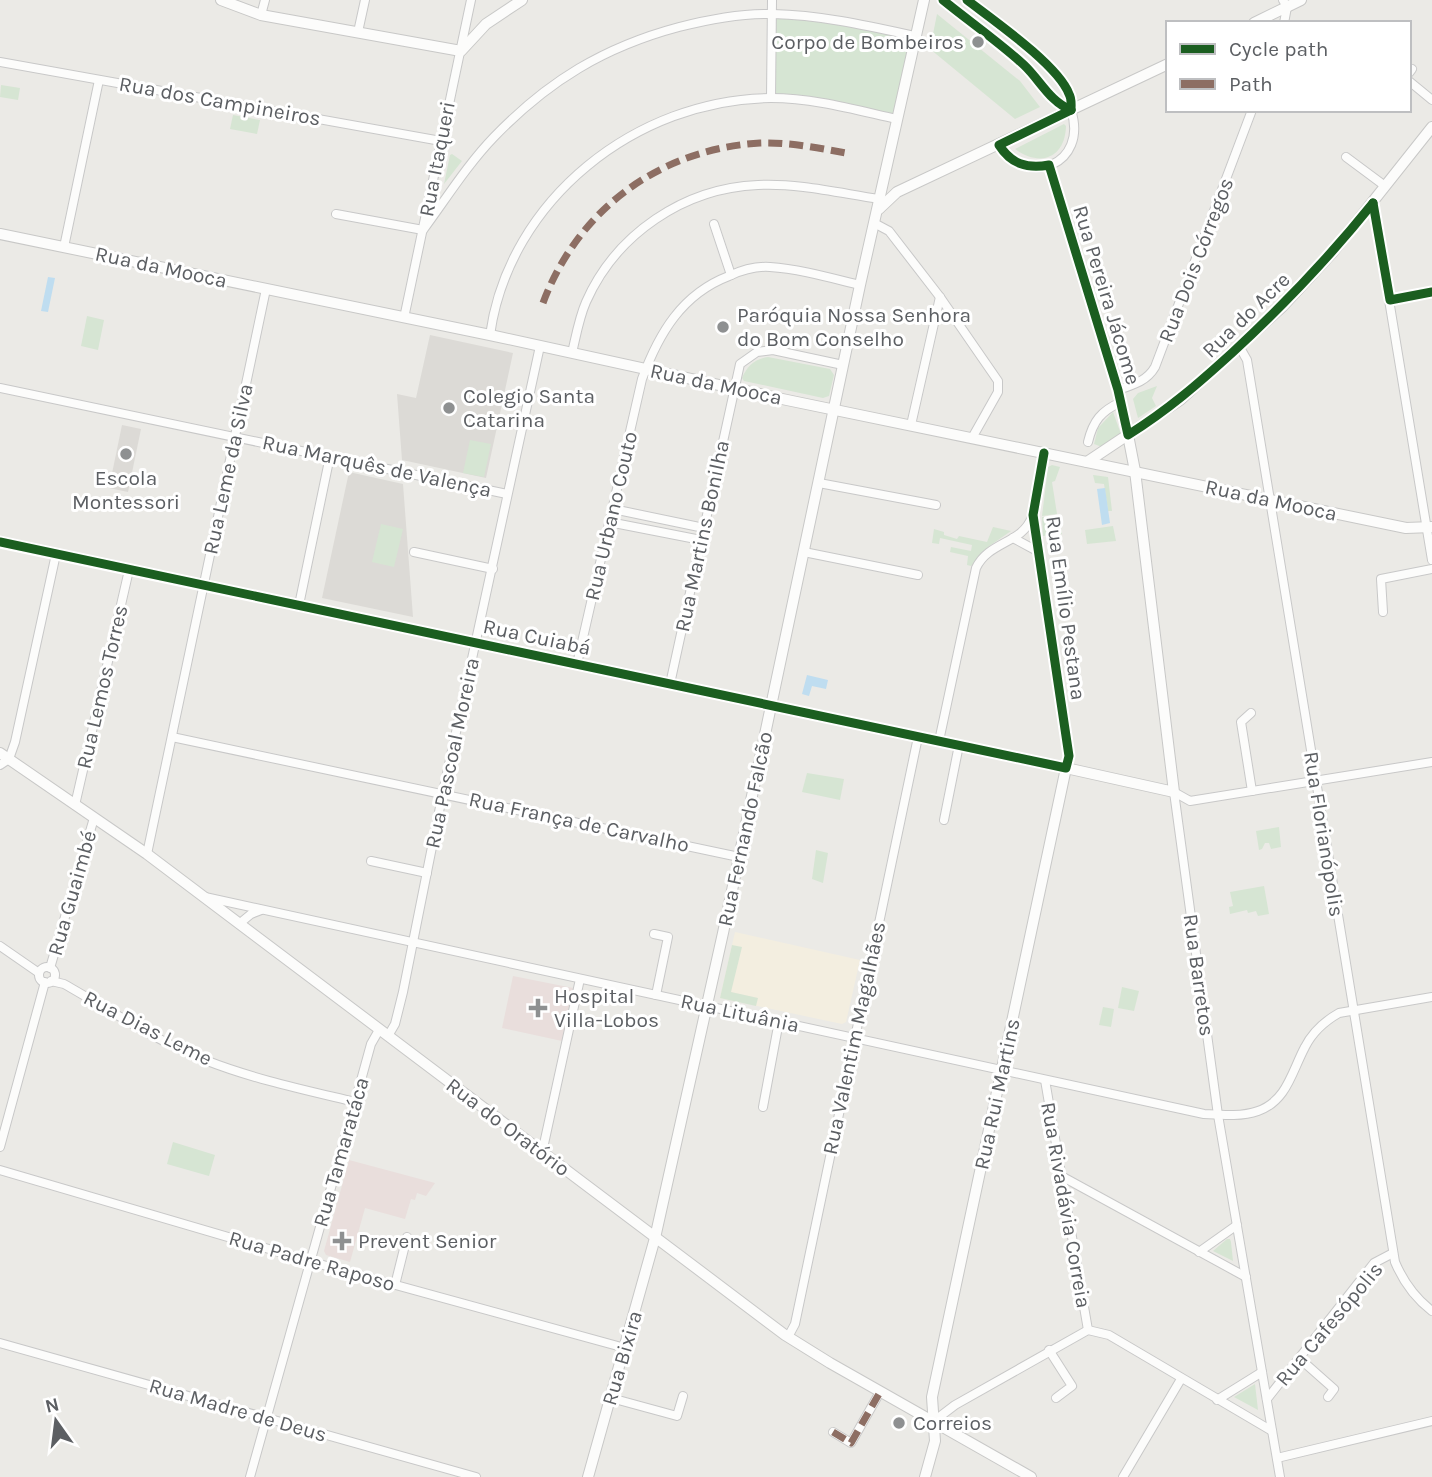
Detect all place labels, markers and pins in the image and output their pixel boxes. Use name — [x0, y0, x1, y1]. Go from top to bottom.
place label: Corpo de Bombeiros — [771, 30, 964, 54]
marker: Corpo de Bombeiros — [970, 34, 986, 50]
place label: Paróquia Nossa Senhora do Bom Conselho — [737, 303, 971, 351]
marker: Paróquia Nossa Senhora do Bom Conselho — [715, 319, 731, 335]
place label: Colegio Santa Catarina — [463, 384, 595, 432]
marker: Colegio Santa Catarina — [441, 400, 457, 416]
marker: Escola Montessori — [118, 446, 134, 462]
place label: Escola Montessori — [72, 466, 180, 514]
place label: Hospital Villa-Lobos — [554, 984, 659, 1032]
marker: Hospital Villa-Lobos — [528, 998, 548, 1018]
place label: Prevent Senior — [358, 1229, 497, 1253]
marker: Prevent Senior — [332, 1231, 352, 1251]
place label: Correios — [913, 1411, 992, 1435]
marker: Correios — [891, 1415, 907, 1431]

